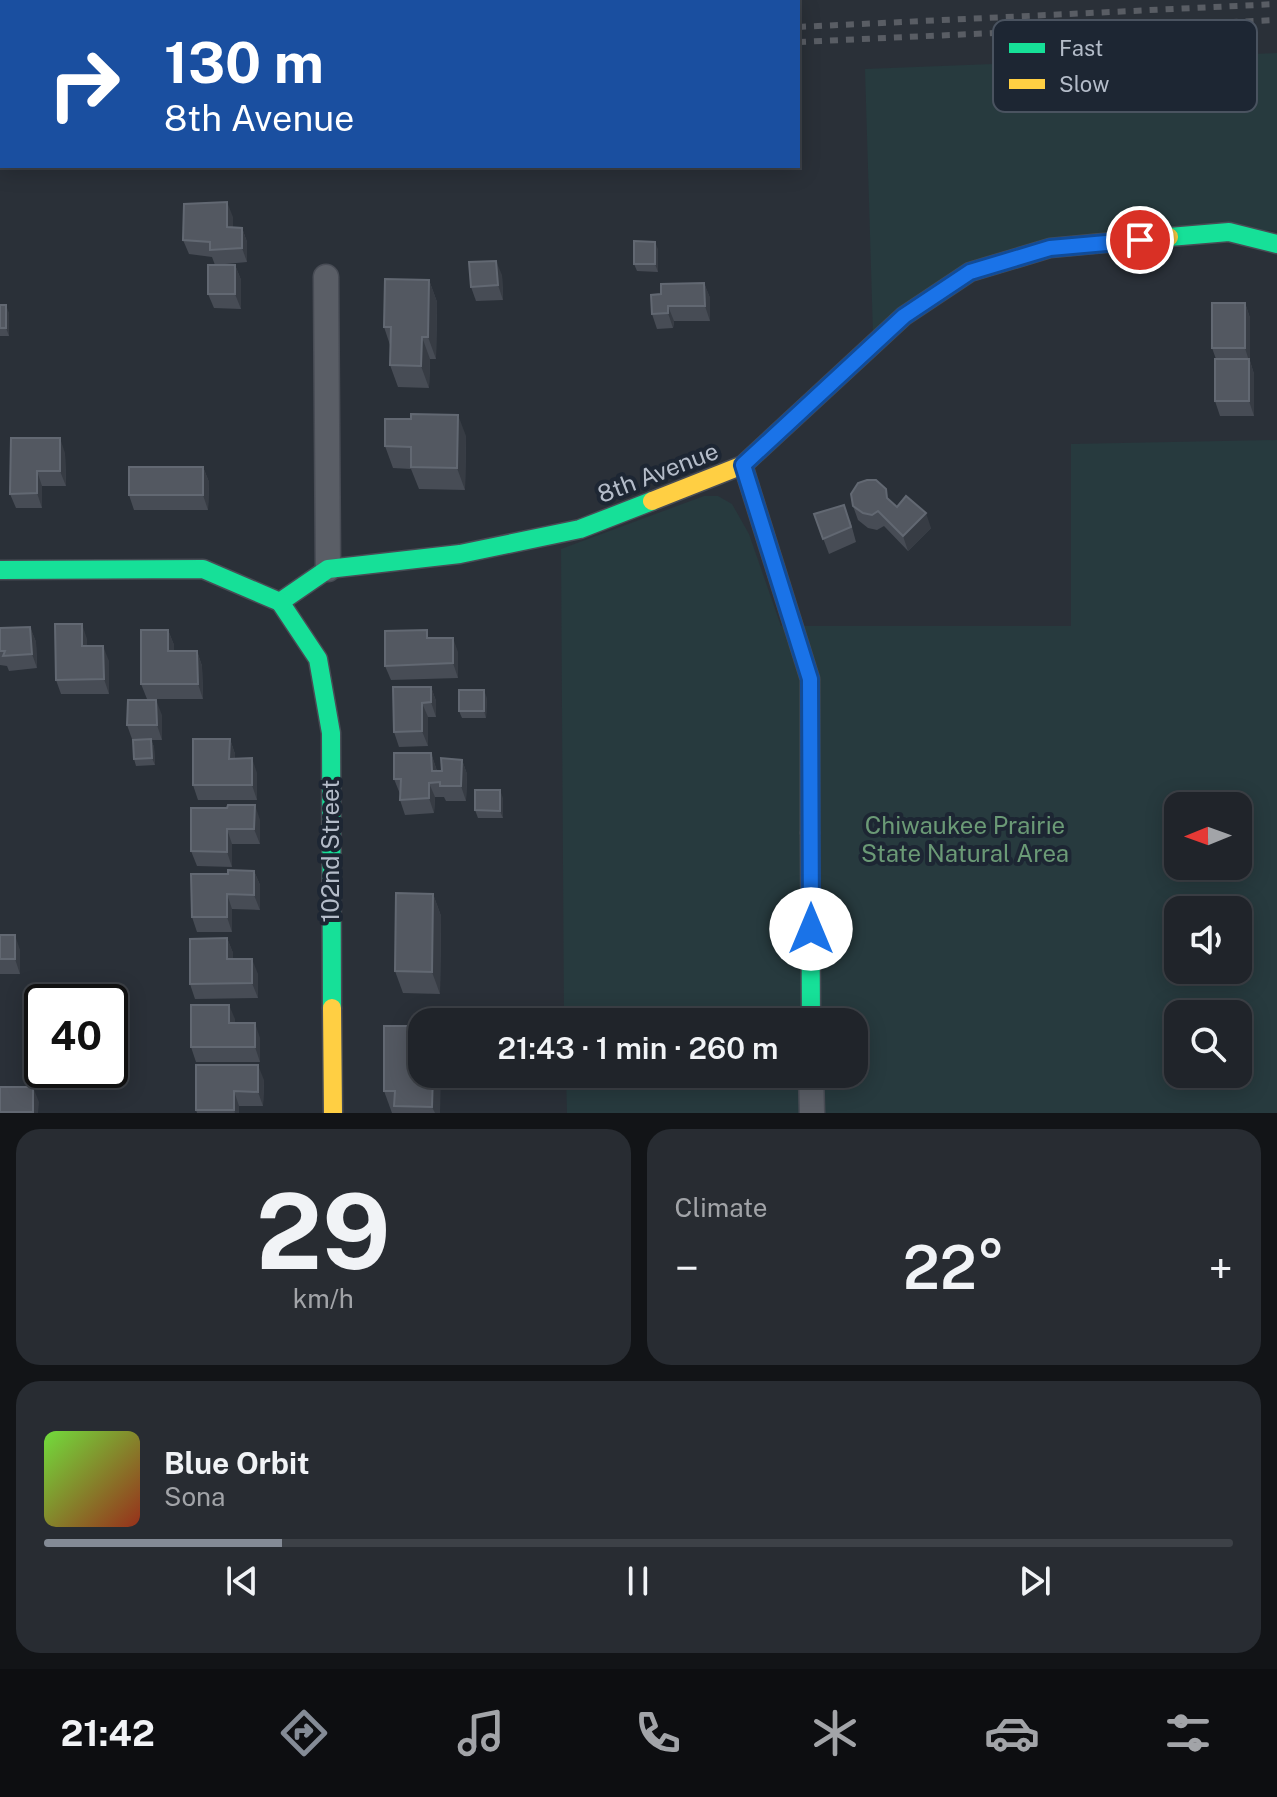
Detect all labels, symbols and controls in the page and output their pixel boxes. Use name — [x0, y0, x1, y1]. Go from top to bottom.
legend — [993, 20, 1257, 112]
text: 130 m — [164, 30, 324, 96]
icon: right — [32, 32, 136, 136]
text: Fast — [1059, 35, 1103, 61]
text: Slow — [1059, 71, 1109, 97]
text: 8th Avenue — [164, 97, 354, 139]
pin — [1106, 206, 1174, 274]
icon: arrive — [1118, 218, 1162, 262]
street label: 8th Avenue — [593, 436, 722, 508]
street label: 102nd Street — [316, 780, 344, 922]
north arrow — [1164, 792, 1252, 880]
map controls — [1164, 792, 1252, 1088]
park label: Chiwaukee Prairie State Natural Area — [861, 811, 1069, 867]
position arrow — [769, 887, 853, 971]
button: sound — [1164, 896, 1252, 984]
speed limit sign: 40 — [24, 984, 128, 1088]
button: search — [1164, 1000, 1252, 1088]
text: 21:43 · 1 min · 260 m — [497, 1030, 779, 1066]
text: 29 — [256, 1170, 391, 1292]
text: Climate — [675, 1192, 768, 1223]
text: 22° — [903, 1232, 1005, 1303]
text: − — [675, 1242, 699, 1294]
text: + — [1209, 1242, 1233, 1294]
text: km/h — [293, 1283, 354, 1314]
text: Blue Orbit — [164, 1445, 310, 1481]
text: Sona — [164, 1481, 225, 1512]
icon: previous — [220, 1559, 264, 1603]
icon: pause — [616, 1559, 660, 1603]
icon: next — [1013, 1559, 1057, 1603]
icon: directions — [276, 1705, 332, 1761]
icon: music — [453, 1705, 509, 1761]
icon: phone — [630, 1705, 686, 1761]
icon: climate — [807, 1705, 863, 1761]
icon: car — [984, 1705, 1040, 1761]
icon: filters — [1160, 1705, 1216, 1761]
text: 21:42 — [60, 1712, 155, 1754]

